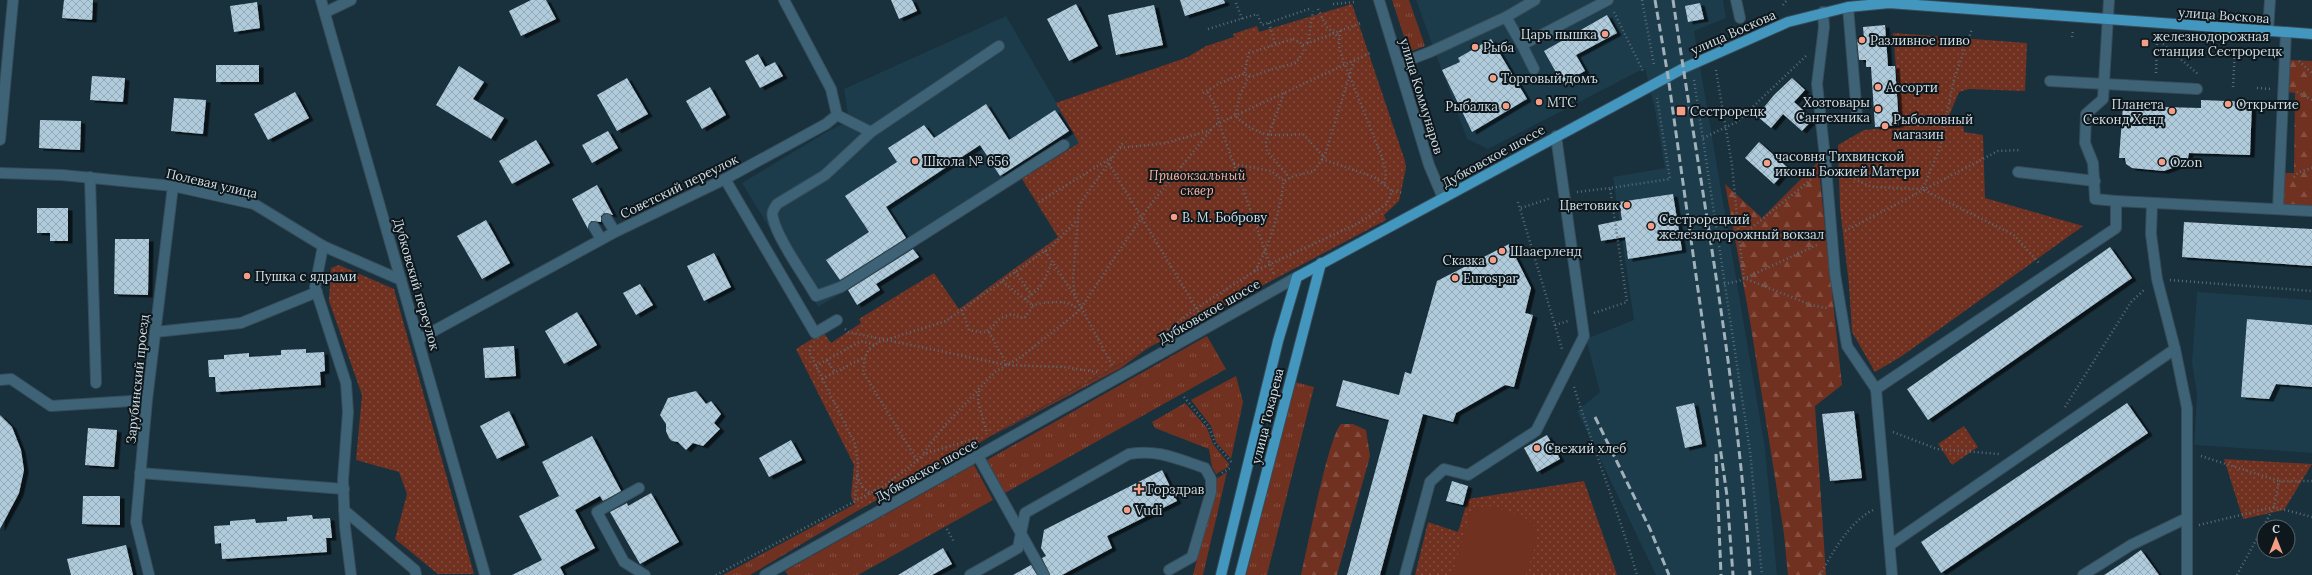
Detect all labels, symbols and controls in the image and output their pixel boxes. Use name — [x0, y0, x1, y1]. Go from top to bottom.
street label: улица Воскова — [2178, 4, 2270, 27]
street label: улица Воскова — [1688, 6, 1779, 59]
place label: Царь пышка — [1521, 26, 1597, 43]
place label: железнодорожная станция Сестрорецк — [2153, 28, 2282, 60]
marker: Царь пышка — [1600, 29, 1610, 39]
place label: Разливное пиво — [1870, 32, 1970, 49]
marker: Разливное пиво — [1857, 35, 1867, 45]
street label: улица Коммунаров — [1396, 36, 1447, 156]
marker: железнодорожная станция Сестрорецк — [2140, 38, 2150, 48]
place label: Рыба — [1483, 39, 1515, 56]
marker: Рыба — [1470, 42, 1480, 52]
place label: Торговый домъ — [1501, 70, 1598, 87]
marker: Торговый домъ — [1488, 73, 1498, 83]
place label: Ассорти — [1885, 79, 1938, 96]
marker: Ассорти — [1873, 82, 1883, 92]
place label: МТС — [1547, 94, 1576, 111]
place label: Хозтовары Сантехника — [1796, 94, 1870, 126]
place label: Планета Секонд Хенд — [2083, 96, 2164, 128]
place label: Открытие — [2236, 96, 2299, 113]
marker: МТС — [1534, 97, 1544, 107]
place label: Рыбалка — [1445, 98, 1498, 115]
marker: Открытие — [2223, 99, 2233, 109]
marker: Рыбалка — [1501, 101, 1511, 111]
place label: Сестрорецк — [1690, 103, 1765, 120]
marker: Хозтовары Сантехника — [1873, 104, 1883, 114]
marker: Сестрорецк — [1675, 105, 1687, 117]
marker: Планета Секонд Хенд — [2167, 106, 2177, 116]
place label: Рыболовный магазин — [1893, 111, 1973, 143]
street label: Дубковское шоссе — [1439, 121, 1548, 192]
marker: Рыболовный магазин — [1880, 121, 1890, 131]
place label: часовня Тихвинской иконы Божией Матери — [1775, 148, 1919, 180]
street label: Советский переулок — [617, 150, 741, 222]
place label: Школа № 656 — [923, 153, 1009, 170]
place label: Ozon — [2170, 154, 2202, 171]
marker: Школа № 656 — [910, 156, 920, 166]
marker: Ozon — [2157, 157, 2167, 167]
marker: часовня Тихвинской иконы Божией Матери — [1762, 158, 1772, 168]
street label: Полевая улица — [165, 165, 260, 202]
park label: Привокзальный сквер — [1149, 167, 1246, 199]
place label: Цветовик — [1559, 197, 1619, 214]
marker: Цветовик — [1622, 200, 1632, 210]
place label: В. М. Боброву — [1182, 209, 1267, 226]
place label: Сестрорецкий железнодорожный вокзал — [1659, 211, 1825, 243]
marker: В. М. Боброву — [1169, 212, 1179, 222]
street label: Дубковский переулок — [390, 216, 444, 352]
marker: Сестрорецкий железнодорожный вокзал — [1646, 221, 1656, 231]
place label: Шааерленд — [1510, 243, 1582, 260]
marker: Шааерленд — [1497, 246, 1507, 256]
place label: Сказка — [1443, 252, 1485, 269]
marker: Сказка — [1488, 255, 1498, 265]
place label: Пушка с ядрами — [255, 268, 357, 285]
place label: Eurospar — [1463, 270, 1518, 287]
marker: Пушка с ядрами — [242, 271, 252, 281]
marker: Eurospar — [1450, 273, 1460, 283]
street label: Дубковское шоссе — [1155, 275, 1263, 348]
street label: Зарубинский проезд — [122, 313, 153, 445]
street label: улица Токарева — [1247, 366, 1288, 466]
street label: Дубковское шоссе — [872, 435, 981, 506]
place label: Свежий хлеб — [1545, 440, 1626, 457]
marker: Свежий хлеб — [1532, 443, 1542, 453]
place label: Горздрав — [1147, 481, 1205, 498]
marker: Горздрав — [1134, 484, 1144, 494]
place label: Vudi — [1134, 502, 1163, 519]
marker: Vudi — [1122, 505, 1132, 515]
north arrow — [2256, 519, 2296, 559]
text: С — [2272, 522, 2280, 536]

